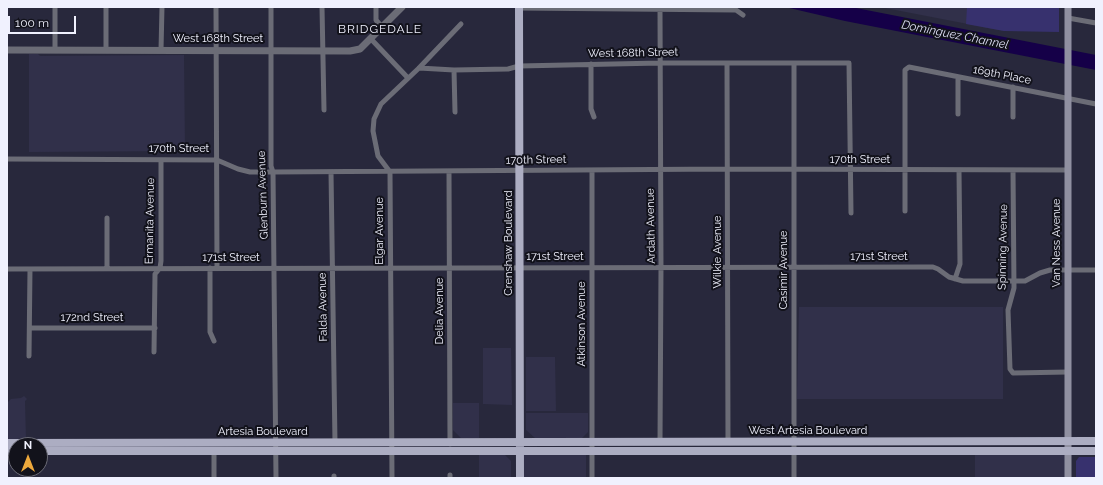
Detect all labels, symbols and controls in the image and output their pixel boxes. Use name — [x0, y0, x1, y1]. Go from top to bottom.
scale bar — [10, 8, 78, 34]
text: 100 m — [15, 16, 49, 30]
water label: Dominguez Channel — [900, 18, 1010, 52]
district label: BRIDGEDALE — [338, 22, 422, 36]
street label: West 168th Street — [173, 32, 263, 46]
street label: West 168th Street — [588, 46, 678, 60]
street label: 169th Place — [972, 63, 1032, 87]
street label: 170th Street — [149, 142, 209, 156]
street label: Glenburn Avenue — [255, 150, 271, 240]
street label: 170th Street — [506, 153, 566, 167]
street label: 170th Street — [830, 153, 890, 167]
street label: Ermanita Avenue — [143, 178, 157, 264]
street label: Ardath Avenue — [644, 188, 658, 264]
street label: Crenshaw Boulevard — [502, 190, 516, 296]
street label: Elgar Avenue — [373, 197, 387, 265]
street label: Van Ness Avenue — [1050, 199, 1064, 287]
street label: Spinning Avenue — [996, 204, 1010, 290]
street label: Wilkie Avenue — [711, 216, 725, 288]
street label: Casimir Avenue — [777, 230, 791, 310]
street label: 171st Street — [526, 250, 584, 264]
street label: 171st Street — [850, 250, 908, 264]
street label: 171st Street — [202, 251, 260, 265]
street label: Falda Avenue — [316, 272, 330, 342]
street label: Delia Avenue — [433, 277, 447, 345]
street label: Atkinson Avenue — [575, 281, 589, 367]
street label: 172nd Street — [61, 311, 123, 325]
street label: West Artesia Boulevard — [749, 424, 867, 438]
street label: Artesia Boulevard — [218, 425, 308, 439]
north arrow — [8, 437, 48, 477]
text: N — [24, 439, 32, 452]

